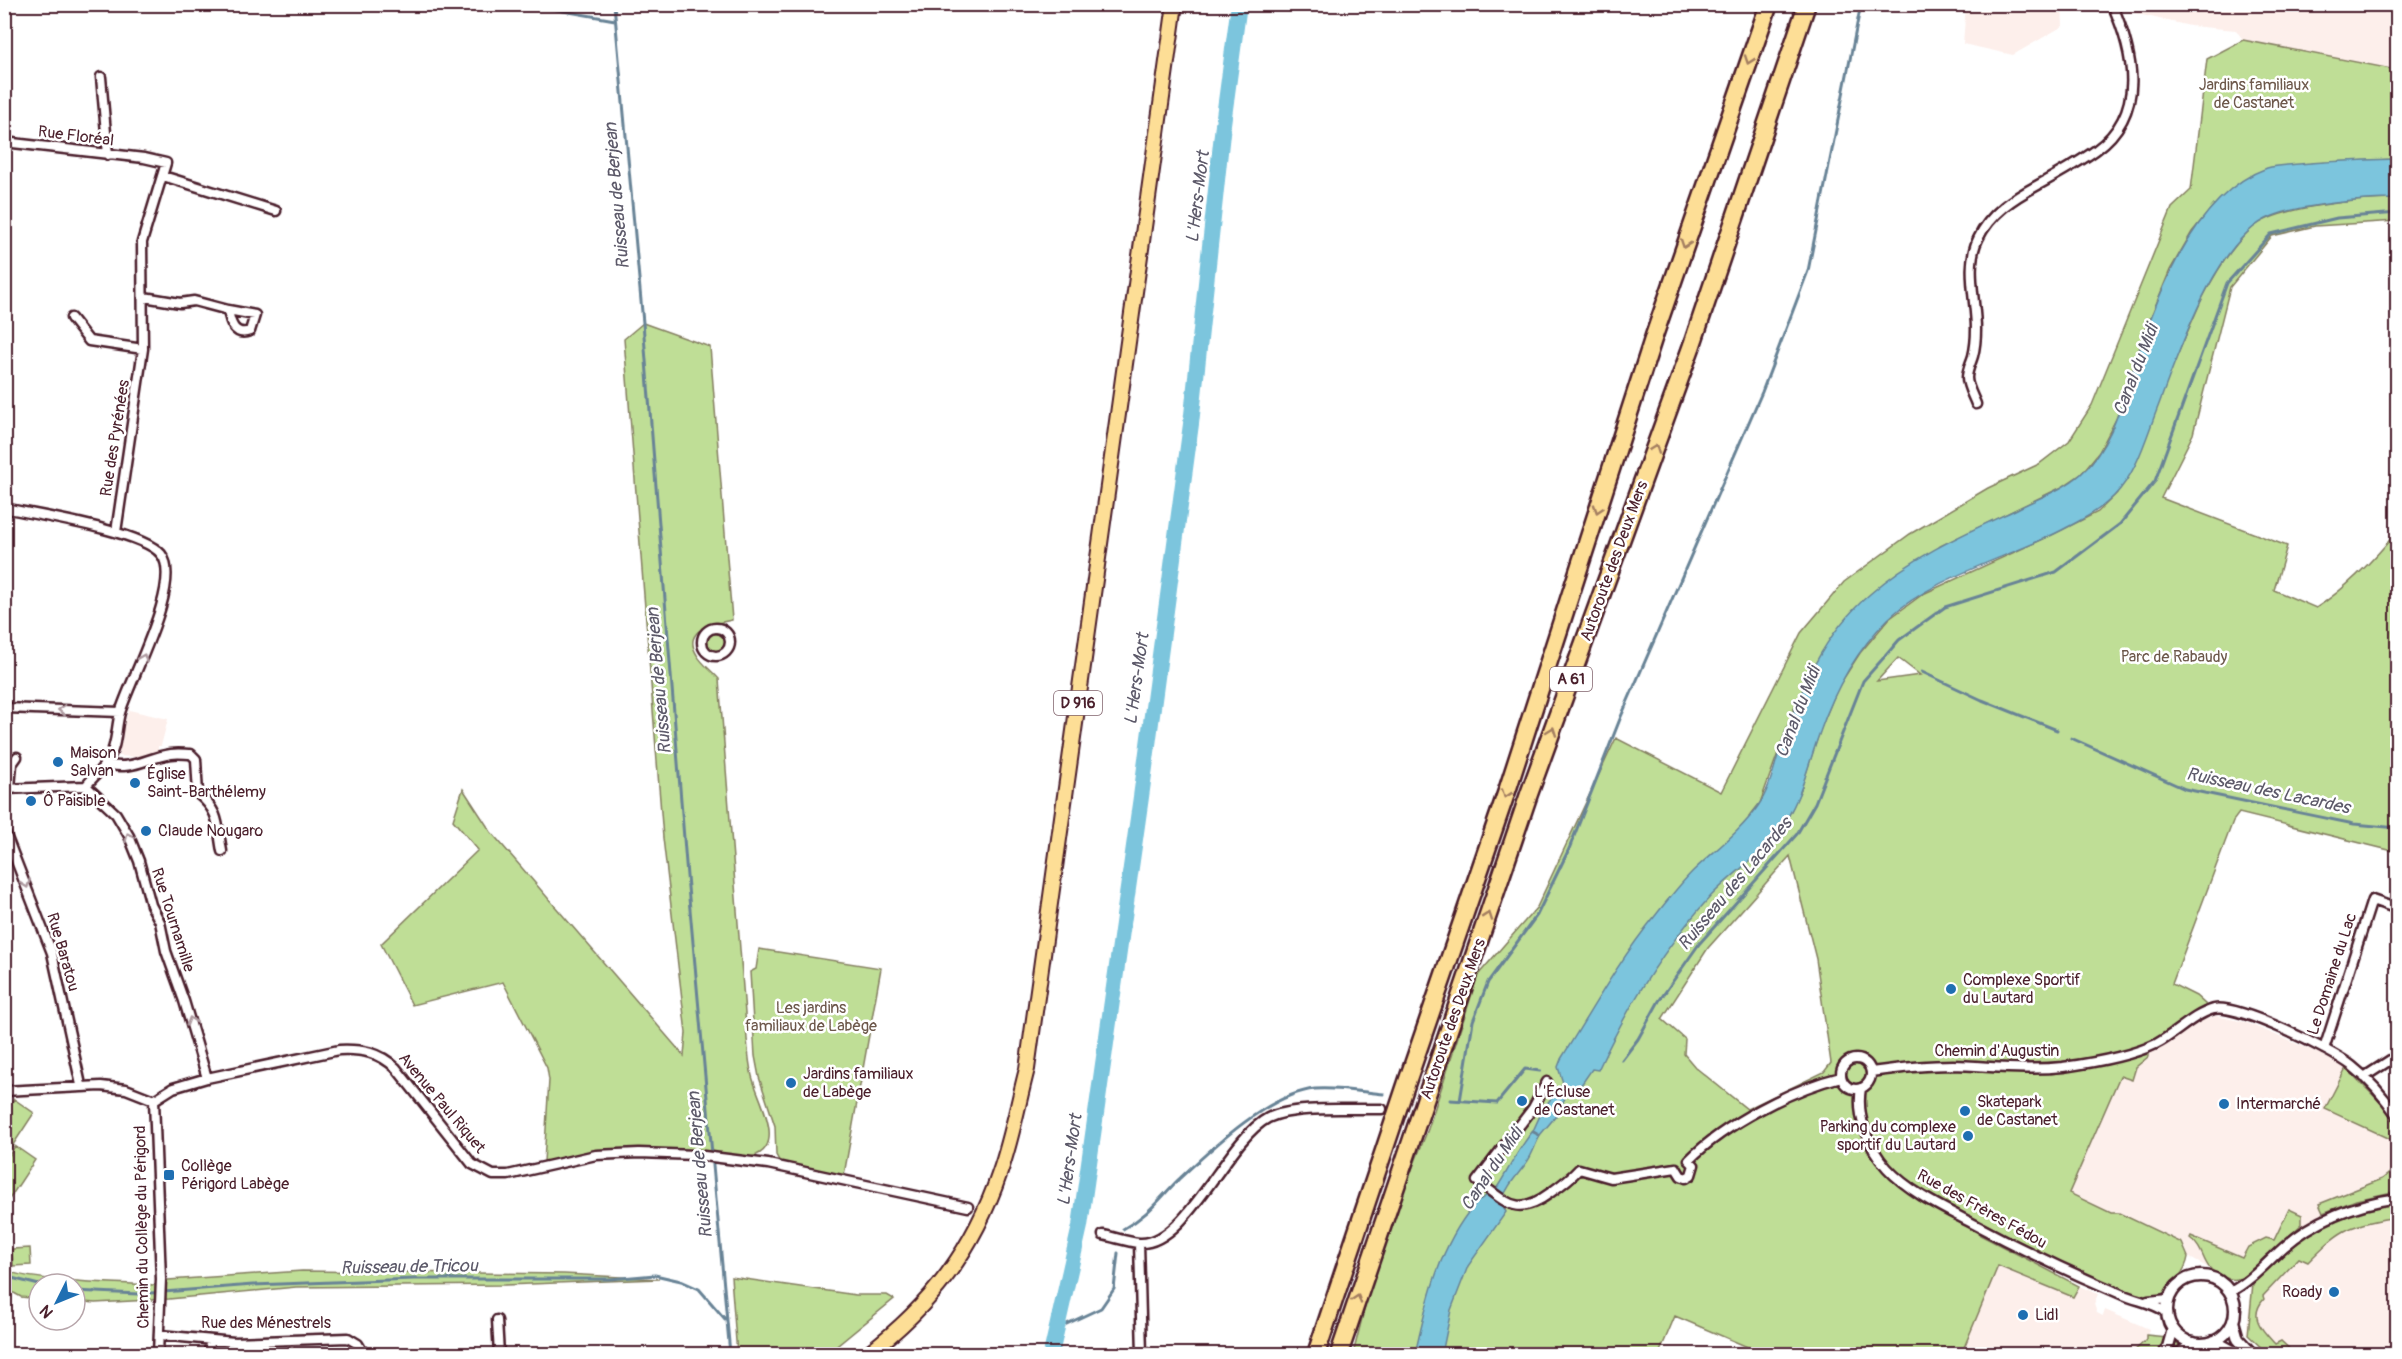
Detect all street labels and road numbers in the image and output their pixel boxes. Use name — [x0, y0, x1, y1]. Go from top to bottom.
street label: Rue Floréal — [37, 121, 115, 151]
street label: Rue des Pyrénées — [96, 378, 134, 498]
street label: Autoroute des Deux Mers — [1576, 478, 1652, 644]
road number: A 61 — [1550, 667, 1592, 691]
road number: D 916 — [1054, 691, 1102, 715]
street label: Rue Tournamille — [147, 865, 199, 975]
street label: Rue Baratou — [42, 910, 84, 994]
street label: Le Domaine du Lac — [2303, 910, 2361, 1038]
street label: Autoroute des Deux Mers — [1416, 936, 1490, 1102]
street label: Chemin d'Augustin — [1935, 1041, 2059, 1061]
street label: Avenue Paul Riquet — [394, 1049, 490, 1158]
street label: Chemin du Collège du Périgord — [130, 1125, 154, 1329]
street label: Rue des Frères Fédou — [1914, 1165, 2050, 1253]
street label: Rue des Ménestrels — [201, 1313, 331, 1333]

